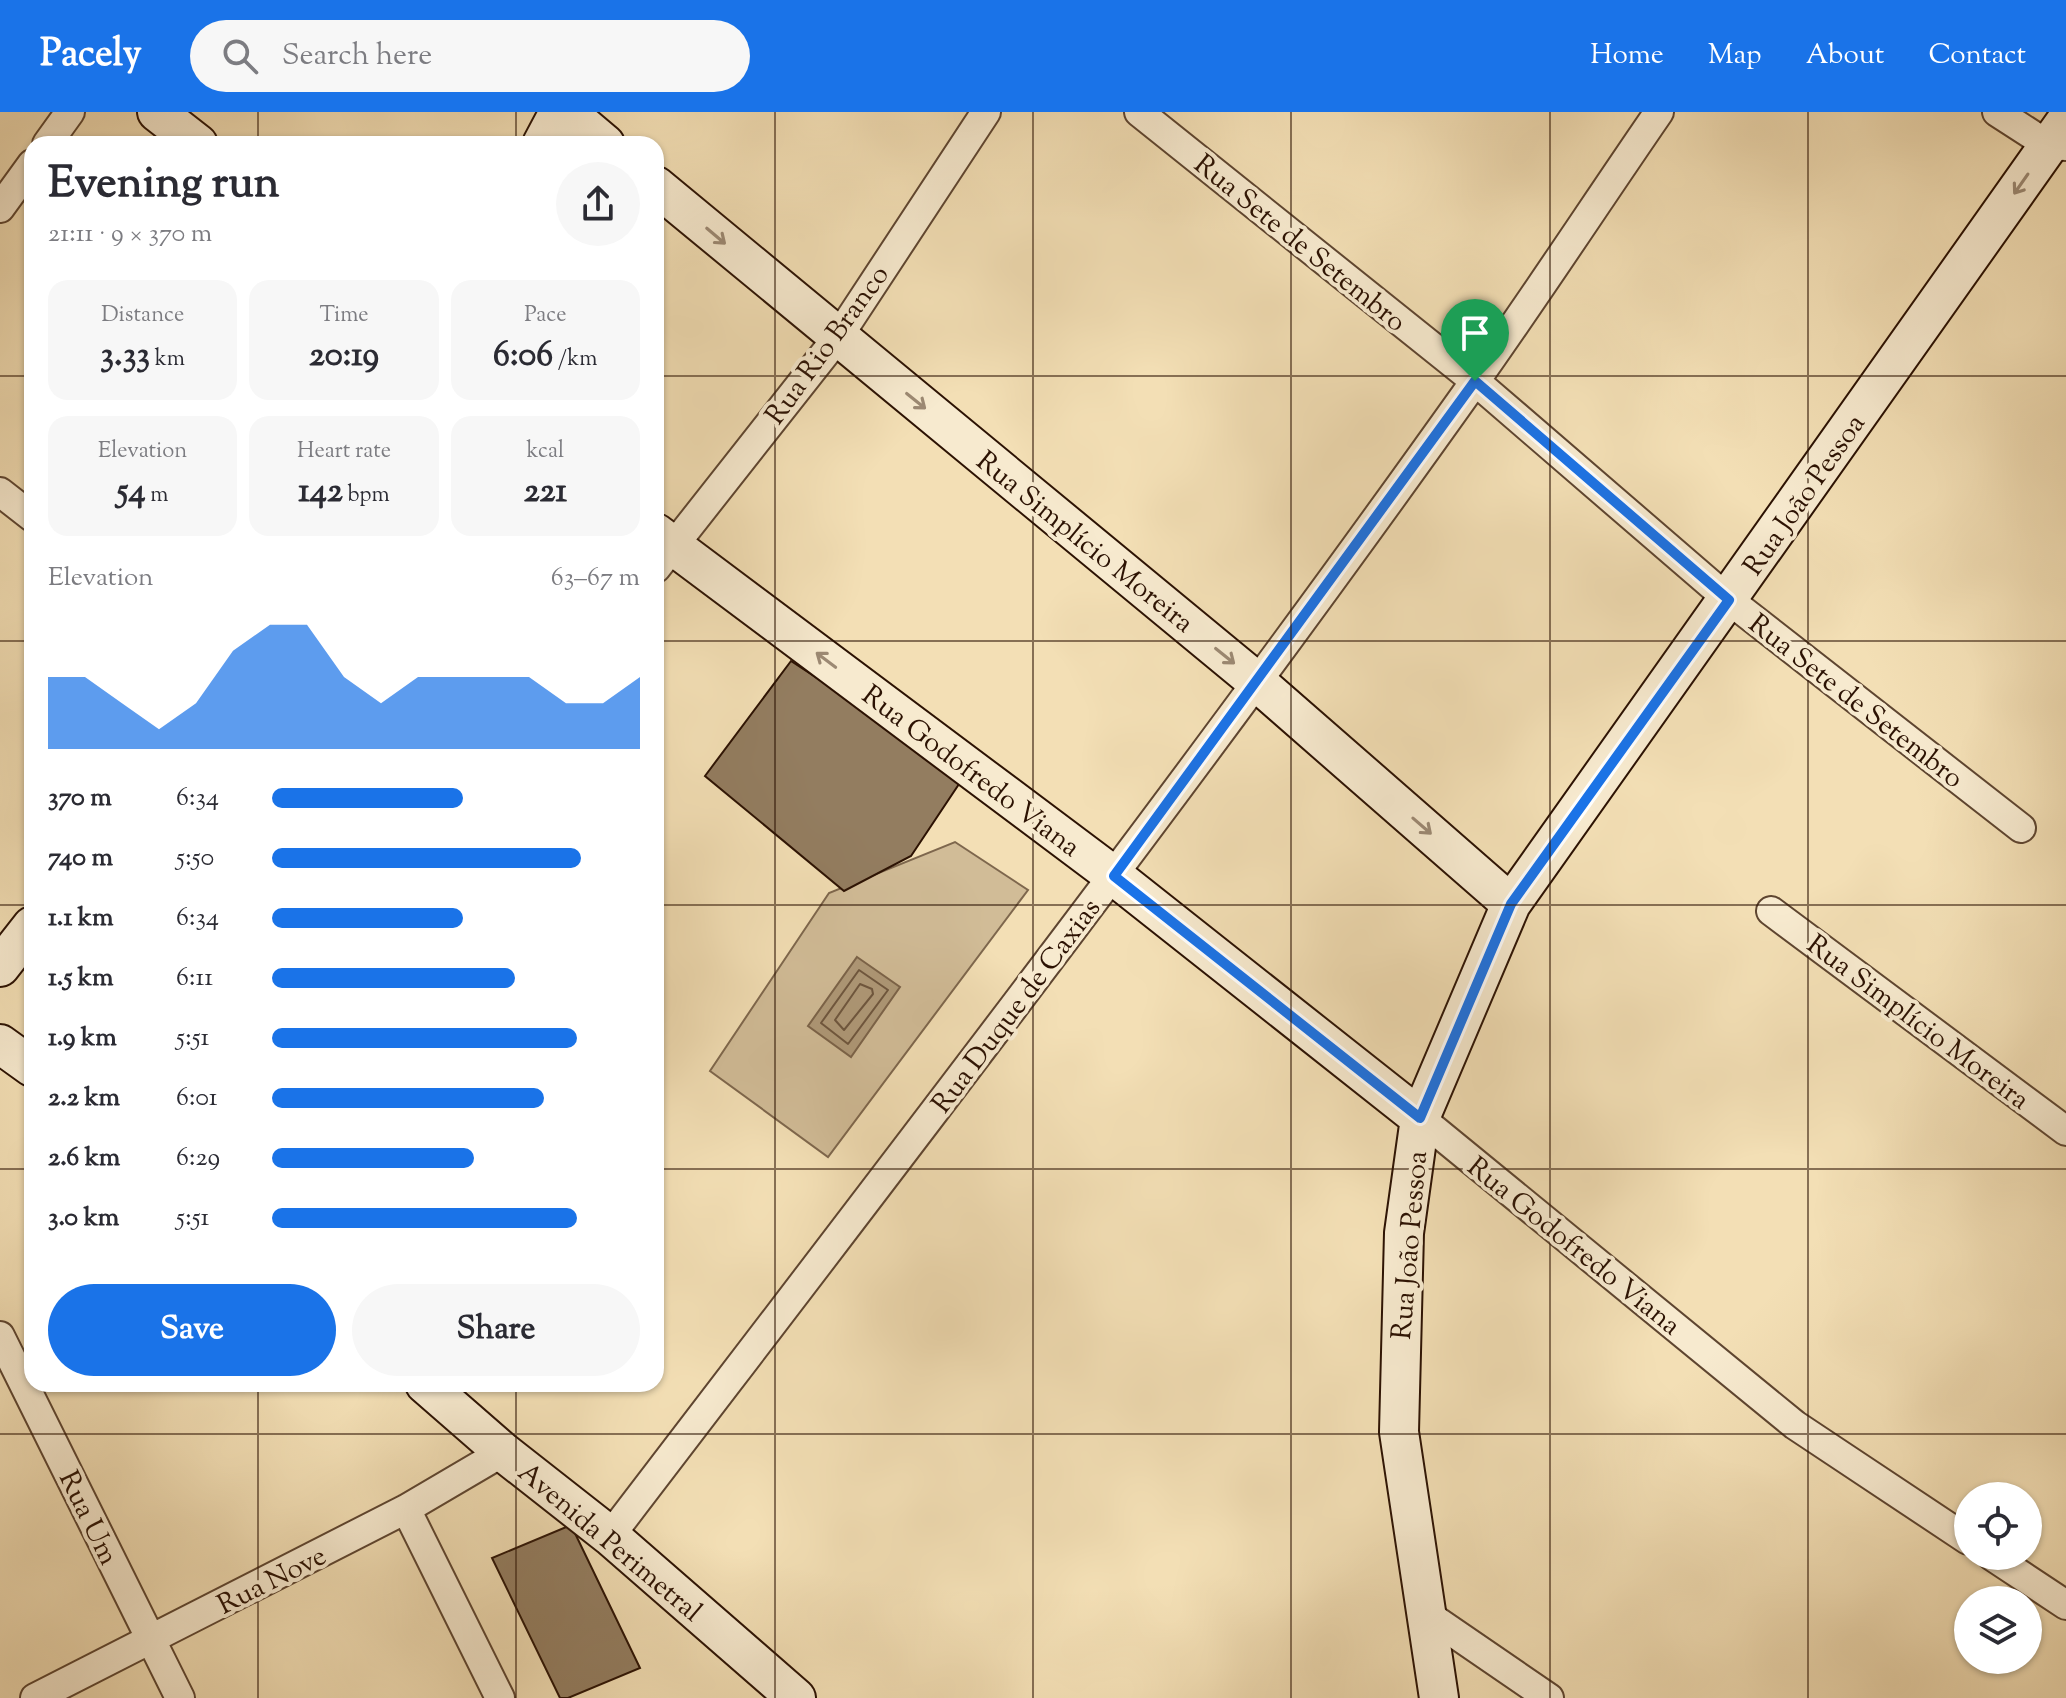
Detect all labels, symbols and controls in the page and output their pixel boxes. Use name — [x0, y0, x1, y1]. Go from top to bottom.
search box — [190, 20, 750, 92]
text: Pacely — [40, 29, 142, 83]
icon: search — [218, 34, 262, 78]
text: Search here — [282, 35, 432, 78]
text: Home — [1590, 36, 1664, 76]
text: Map — [1708, 36, 1762, 76]
text: About — [1806, 36, 1884, 76]
text: Contact — [1928, 36, 2026, 76]
street label: Rua Sete de Setembro — [1184, 146, 1414, 343]
text: Evening run — [48, 154, 280, 217]
button: share — [556, 162, 640, 246]
one-way arrow — [2013, 173, 2029, 195]
text: 21:11 · 9 × 370 m — [48, 216, 212, 253]
one-way arrow — [705, 227, 726, 245]
street label: Rua Rio Branco — [757, 258, 900, 434]
pin — [1441, 299, 1509, 381]
text: Distance — [101, 300, 184, 332]
text: Time — [320, 300, 368, 332]
text: Pace — [524, 300, 566, 332]
icon: arrive — [1453, 311, 1497, 355]
text: 3.33 — [100, 332, 150, 381]
text: 20:19 — [309, 332, 379, 381]
text: 6:06 — [493, 332, 553, 381]
text: km — [150, 344, 185, 376]
text: /km — [553, 344, 598, 376]
one-way arrow — [906, 392, 927, 410]
street label: Rua João Pessoa — [1735, 407, 1876, 585]
text: Elevation — [98, 436, 187, 468]
text: Heart rate — [297, 436, 391, 468]
text: kcal — [526, 436, 564, 468]
street label: Rua Simplício Moreira — [967, 443, 1202, 644]
text: 54 — [117, 468, 146, 517]
text: 142 — [298, 468, 343, 517]
text: 221 — [524, 468, 567, 517]
text: m — [146, 480, 168, 512]
text: bpm — [343, 480, 390, 512]
text: Elevation — [48, 560, 153, 597]
text: 63–67 m — [551, 560, 640, 597]
street label: Rua Sete de Setembro — [1739, 606, 1971, 799]
one-way arrow — [1214, 647, 1235, 665]
one-way arrow — [816, 652, 837, 669]
street label: Rua Godofredo Viana — [852, 677, 1088, 868]
text: 370 m — [48, 780, 112, 817]
text: 6:34 — [176, 780, 219, 817]
one-way arrow — [1411, 817, 1431, 835]
text: 740 m — [48, 840, 113, 877]
text: 5:50 — [176, 840, 214, 877]
street label: Rua Duque de Caxias — [923, 891, 1112, 1123]
text: 1.1 km — [48, 900, 113, 937]
text: 6:34 — [176, 900, 219, 937]
street label: Rua Simplício Moreira — [1797, 926, 2037, 1121]
text: 1.5 km — [48, 960, 114, 997]
text: 6:11 — [176, 960, 213, 997]
text: 1.9 km — [48, 1020, 117, 1057]
text: 5:51 — [176, 1020, 209, 1057]
text: 2.2 km — [48, 1080, 120, 1117]
text: 6:01 — [176, 1080, 218, 1117]
text: 2.6 km — [48, 1140, 120, 1177]
text: 6:29 — [176, 1140, 220, 1177]
street label: Rua João Pessoa — [1383, 1149, 1439, 1341]
street label: Rua Godofredo Viana — [1458, 1149, 1689, 1346]
text: 3.0 km — [48, 1200, 119, 1237]
text: 5:51 — [176, 1200, 209, 1237]
button: Save — [48, 1284, 336, 1376]
button: Share — [352, 1284, 640, 1376]
street label: Avenida Perimetral — [508, 1454, 710, 1633]
street label: Rua Um — [47, 1464, 127, 1572]
map controls — [1954, 1482, 2042, 1674]
button: locate — [1954, 1482, 2042, 1570]
street label: Rua Nove — [211, 1537, 334, 1626]
button: layers — [1954, 1586, 2042, 1674]

